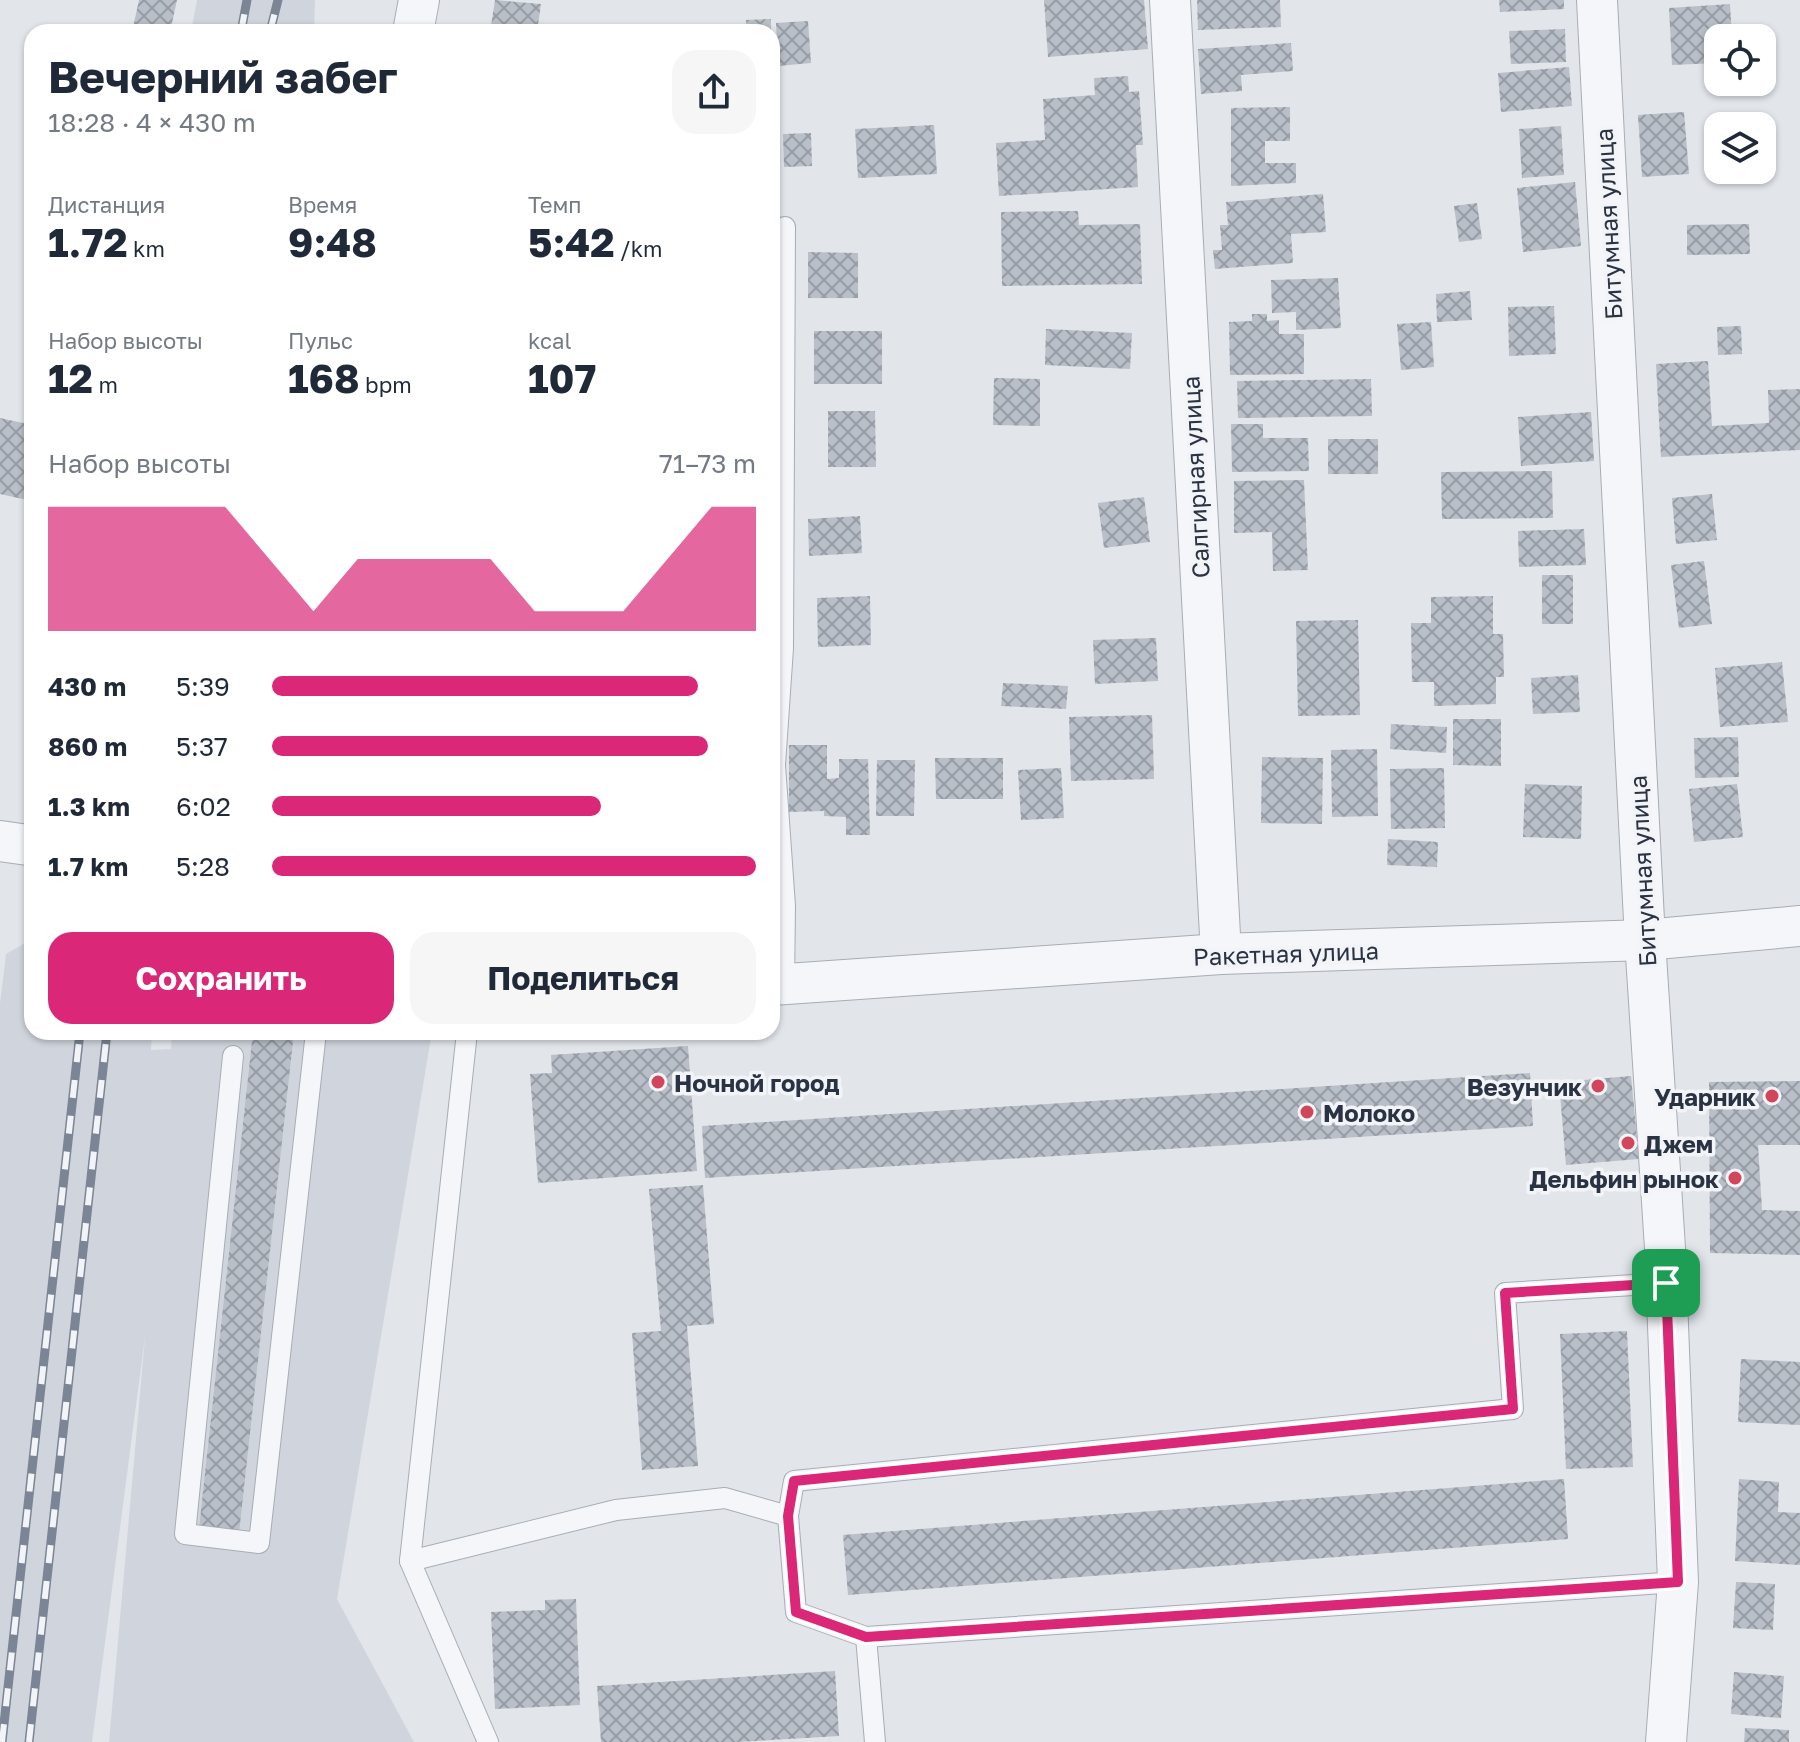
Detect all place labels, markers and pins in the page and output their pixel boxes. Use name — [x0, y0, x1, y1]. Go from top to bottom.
place label: Ночной город — [674, 1068, 839, 1097]
place label: Везунчик — [1467, 1072, 1582, 1101]
marker: Ночной город — [649, 1073, 667, 1091]
marker: Везунчик — [1589, 1077, 1607, 1095]
place label: Ударник — [1654, 1082, 1756, 1111]
marker: Ударник — [1763, 1087, 1781, 1105]
place label: Молоко — [1323, 1098, 1415, 1127]
marker: Молоко — [1298, 1103, 1316, 1121]
place label: Джем — [1644, 1129, 1713, 1158]
marker: Джем — [1619, 1134, 1637, 1152]
place label: Дельфин рынок — [1530, 1164, 1719, 1193]
marker: Дельфин рынок — [1726, 1169, 1744, 1187]
pin — [1632, 1249, 1700, 1317]

